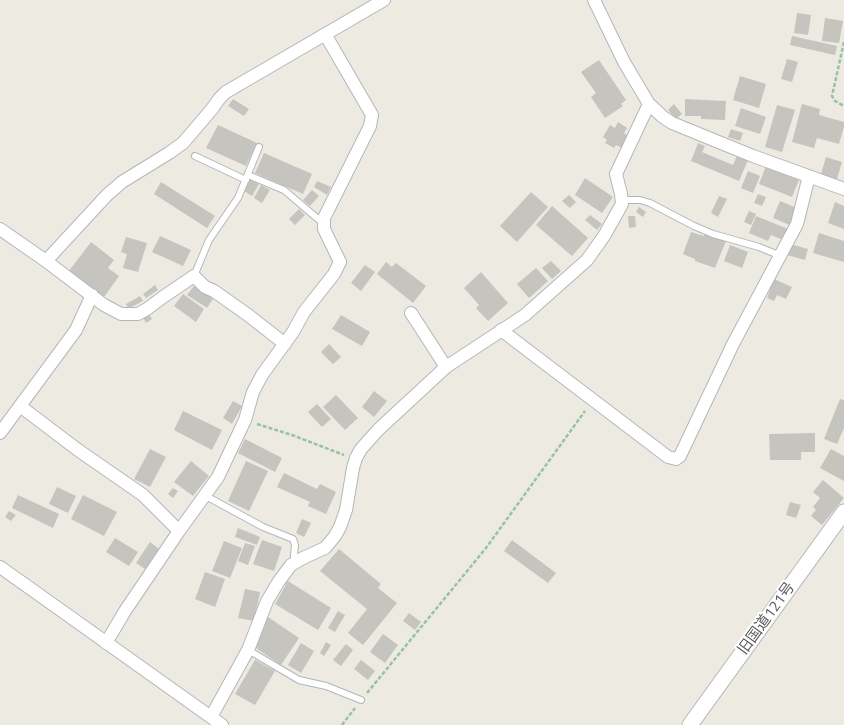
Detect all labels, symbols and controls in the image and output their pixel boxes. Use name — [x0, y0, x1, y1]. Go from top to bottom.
street label: 旧国道121号 — [735, 579, 799, 659]

